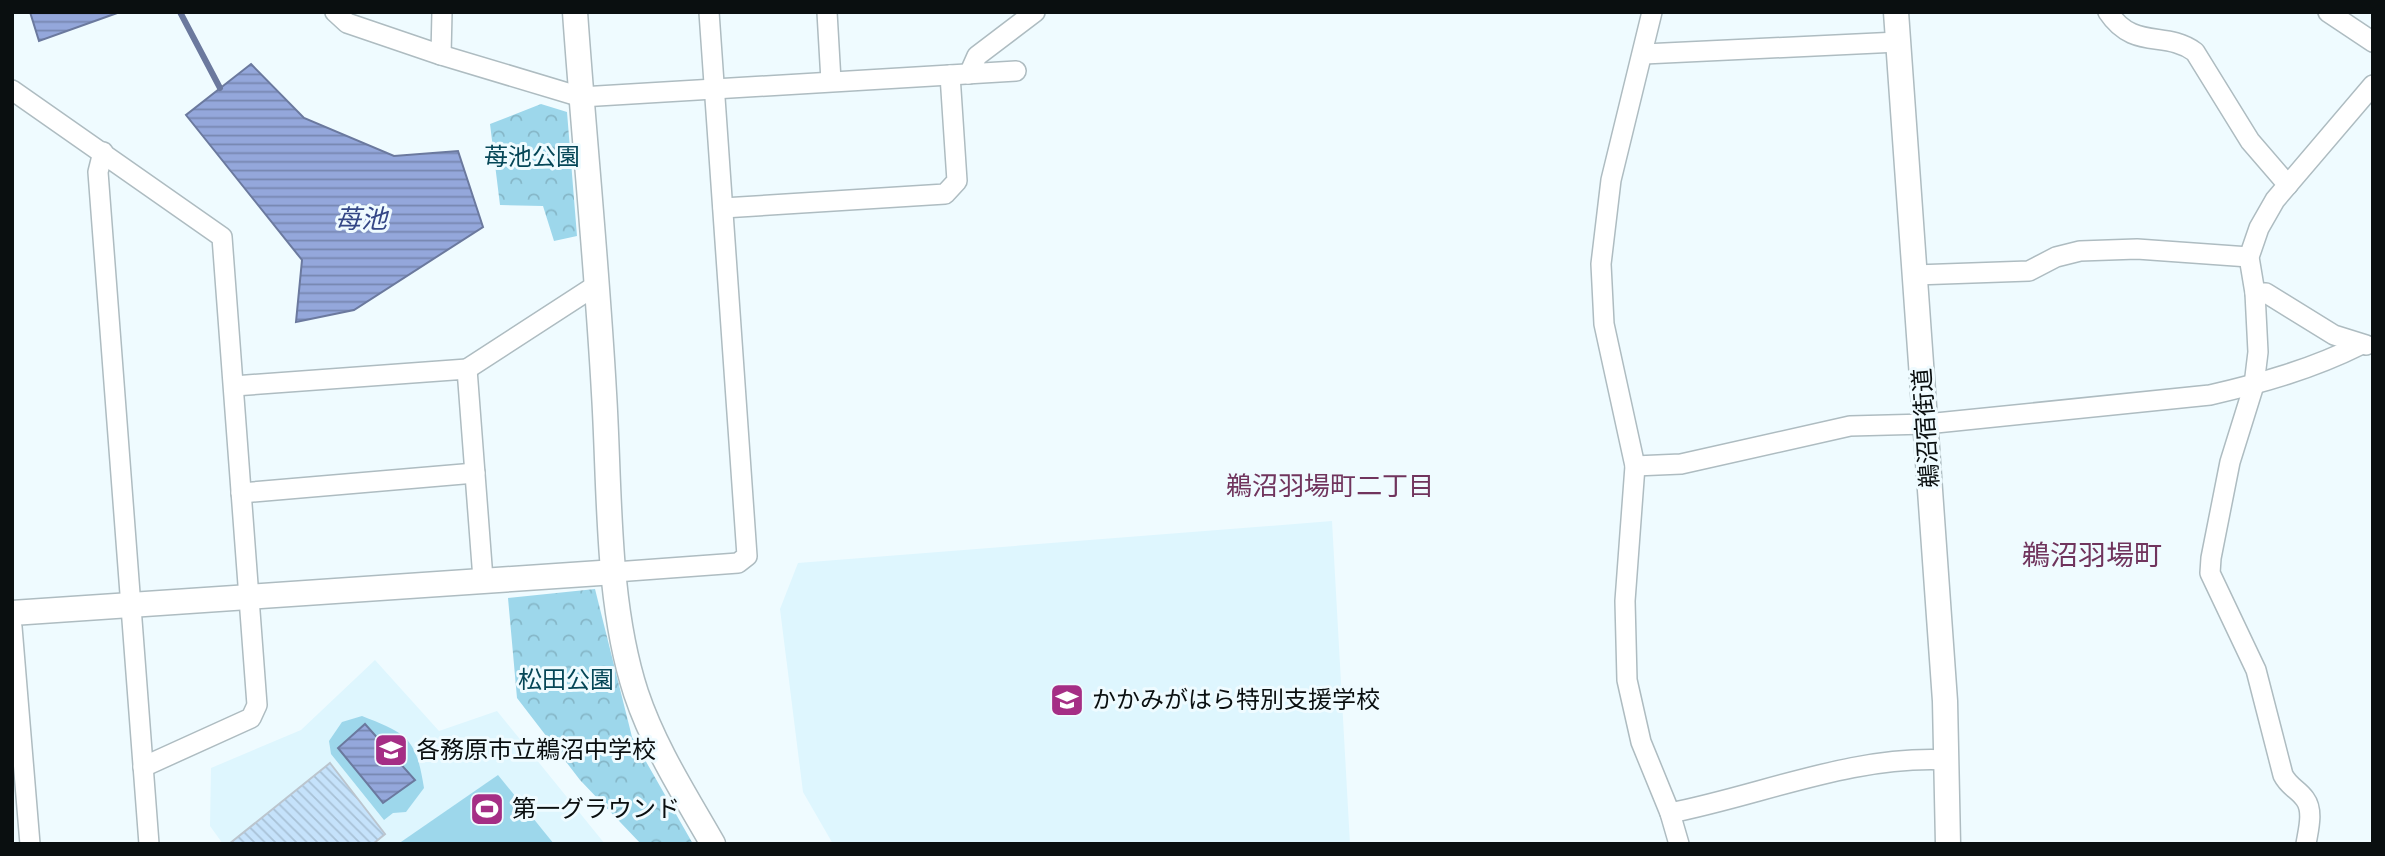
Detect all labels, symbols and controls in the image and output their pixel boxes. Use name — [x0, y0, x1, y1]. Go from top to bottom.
park label: 苺池公園 — [484, 143, 580, 170]
water label: 苺池 — [335, 204, 390, 234]
street label: 鵜沼宿街道 — [1908, 367, 1943, 489]
district label: 鵜沼羽場町二丁目 — [1226, 471, 1434, 501]
district label: 鵜沼羽場町 — [2022, 539, 2162, 571]
park label: 松田公園 — [518, 666, 614, 693]
school or university icon: かかみがはら特別支援学校 — [1048, 681, 1086, 719]
place label: かかみがはら特別支援学校 — [1092, 686, 1380, 713]
school or university icon: 各務原市立鵜沼中学校 — [372, 731, 410, 769]
place label: 各務原市立鵜沼中学校 — [416, 736, 656, 763]
sports icon: 第一グラウンド — [468, 790, 506, 828]
place label: 第一グラウンド — [512, 795, 680, 822]

